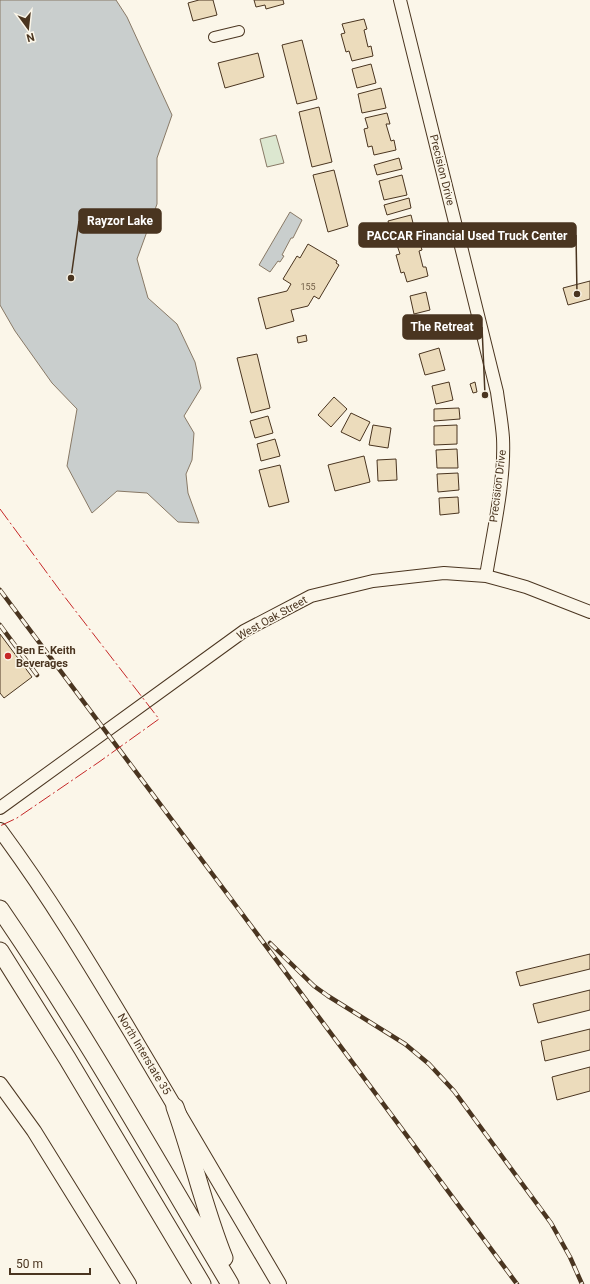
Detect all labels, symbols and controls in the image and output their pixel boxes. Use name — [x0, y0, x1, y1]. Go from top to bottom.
north arrow — [8, 8, 48, 48]
text: N — [25, 30, 36, 45]
street label: Precision Drive — [427, 133, 457, 207]
callout: Rayzor Lake — [79, 209, 161, 233]
text: Rayzor Lake — [87, 214, 153, 228]
callout: PACCAR Financial Used Truck Center — [359, 223, 576, 247]
text: PACCAR Financial Used Truck Center — [367, 229, 568, 243]
house number: 155 — [300, 282, 316, 292]
callout: The Retreat — [403, 315, 482, 339]
text: The Retreat — [410, 320, 474, 334]
street label: Precision Drive — [487, 449, 509, 523]
street label: West Oak Street — [235, 593, 310, 643]
place label: Ben E. Keith Beverages — [16, 644, 76, 670]
marker: Ben E. Keith Beverages — [3, 651, 13, 661]
street label: North Interstate 35 — [115, 1011, 173, 1097]
scale bar — [10, 1250, 90, 1276]
text: 50 m — [16, 1257, 43, 1271]

